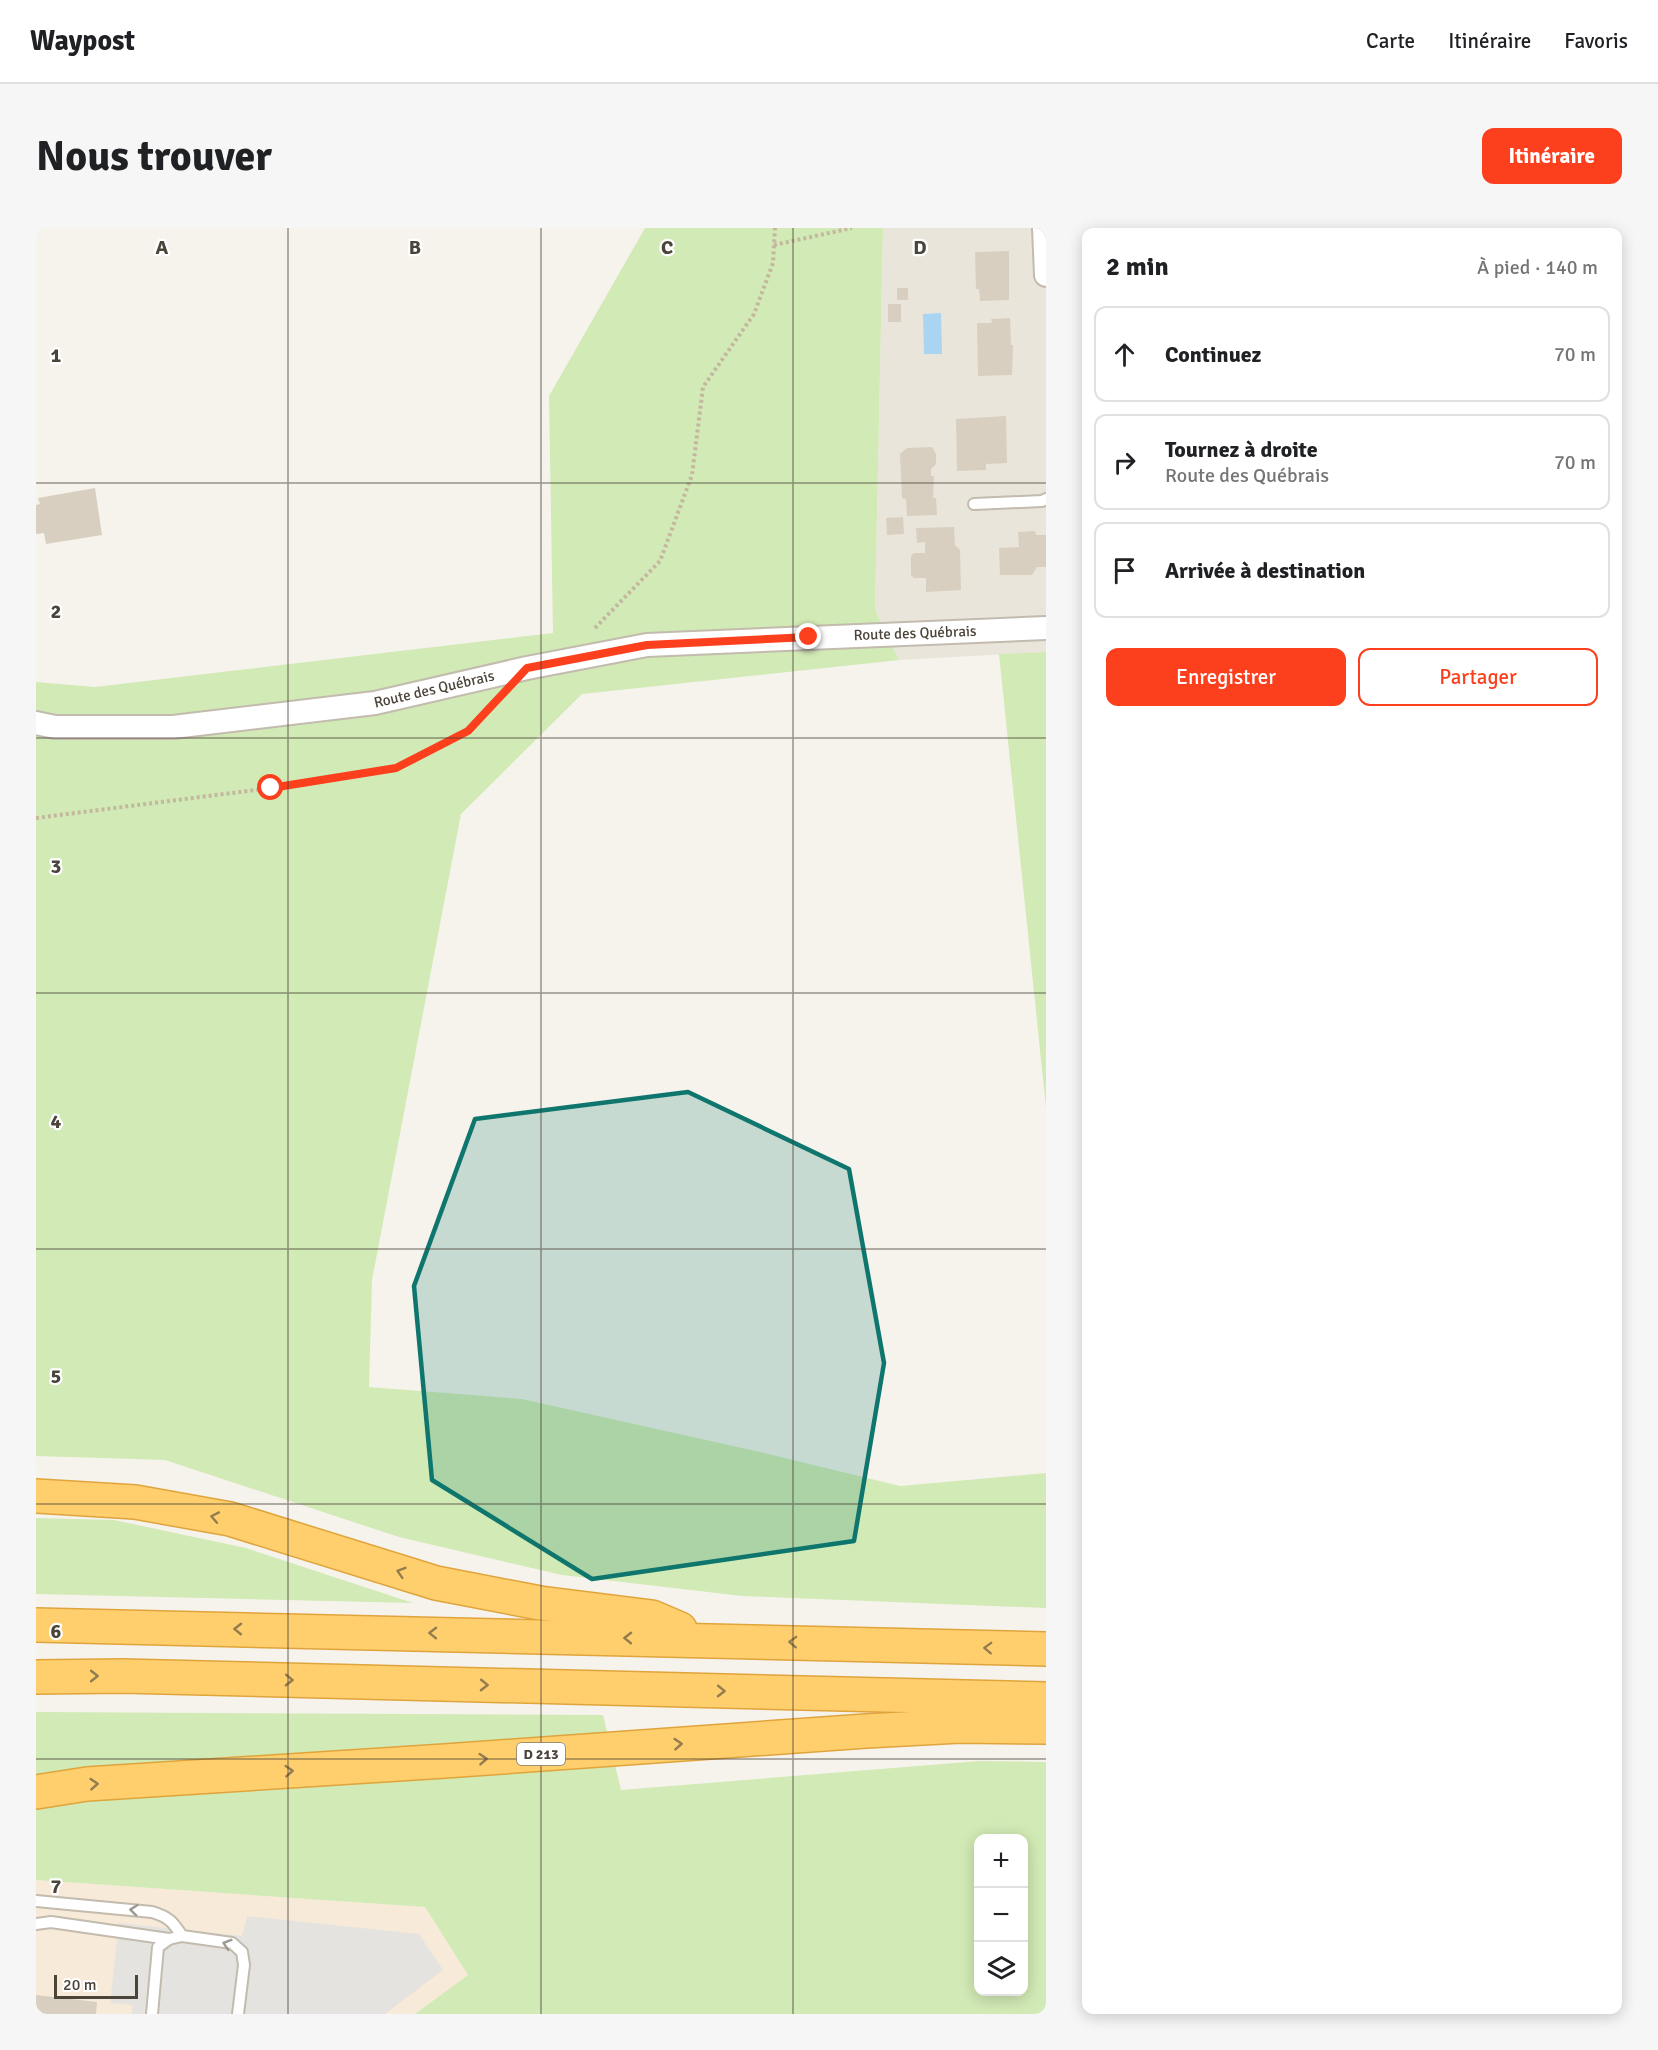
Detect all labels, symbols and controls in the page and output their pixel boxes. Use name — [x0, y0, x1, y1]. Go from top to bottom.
text: Waypost — [30, 24, 135, 58]
text: Carte — [1366, 28, 1415, 54]
text: Itinéraire — [1448, 28, 1531, 54]
text: Favoris — [1564, 28, 1628, 54]
button: Itinéraire — [1482, 128, 1622, 184]
text: Nous trouver — [36, 131, 272, 182]
text: A — [156, 235, 169, 260]
text: B — [409, 235, 421, 260]
text: C — [661, 235, 673, 260]
text: D — [913, 235, 927, 260]
text: 2 min — [1106, 251, 1169, 283]
text: À pied · 140 m — [1477, 255, 1598, 280]
icon: ahead — [1108, 338, 1141, 371]
text: Continuez — [1165, 341, 1261, 368]
text: 70 m — [1554, 342, 1596, 367]
text: 1 — [51, 343, 62, 368]
text: Tournez à droite — [1165, 436, 1318, 463]
icon: right — [1108, 446, 1141, 479]
text: 70 m — [1554, 450, 1596, 475]
text: Route des Québrais — [1165, 463, 1329, 488]
icon: arrive — [1108, 554, 1141, 587]
text: Arrivée à destination — [1165, 557, 1365, 584]
text: 2 — [51, 599, 61, 624]
street label: Route des Québrais — [853, 622, 977, 644]
route end — [795, 623, 821, 649]
button: Enregistrer — [1106, 648, 1346, 706]
button: Partager — [1358, 648, 1598, 706]
street label: Route des Québrais — [372, 666, 496, 712]
route start — [257, 774, 283, 800]
text: 3 — [51, 854, 61, 879]
text: 4 — [51, 1109, 62, 1134]
text: 5 — [51, 1364, 61, 1389]
one-way arrow — [210, 1511, 220, 1524]
one-way arrow — [396, 1567, 407, 1579]
text: 6 — [51, 1619, 62, 1644]
one-way arrow — [233, 1622, 242, 1635]
one-way arrow — [428, 1627, 437, 1640]
one-way arrow — [623, 1632, 632, 1644]
one-way arrow — [788, 1636, 797, 1648]
one-way arrow — [983, 1641, 992, 1654]
one-way arrow — [90, 1670, 99, 1682]
one-way arrow — [285, 1674, 294, 1687]
one-way arrow — [480, 1679, 489, 1691]
one-way arrow — [717, 1685, 726, 1697]
one-way arrow — [673, 1738, 682, 1751]
road number: D 213 — [517, 1743, 565, 1765]
one-way arrow — [479, 1752, 488, 1765]
one-way arrow — [284, 1765, 293, 1778]
one-way arrow — [89, 1778, 99, 1791]
map controls — [974, 1834, 1028, 1996]
button: + — [974, 1834, 1028, 1888]
text: 7 — [51, 1874, 62, 1899]
button: − — [974, 1888, 1028, 1942]
one-way arrow — [129, 1904, 138, 1917]
one-way arrow — [223, 1939, 233, 1952]
button: layers — [974, 1942, 1028, 1996]
scale bar — [54, 1972, 138, 2000]
text: 20 m — [63, 1975, 97, 1995]

